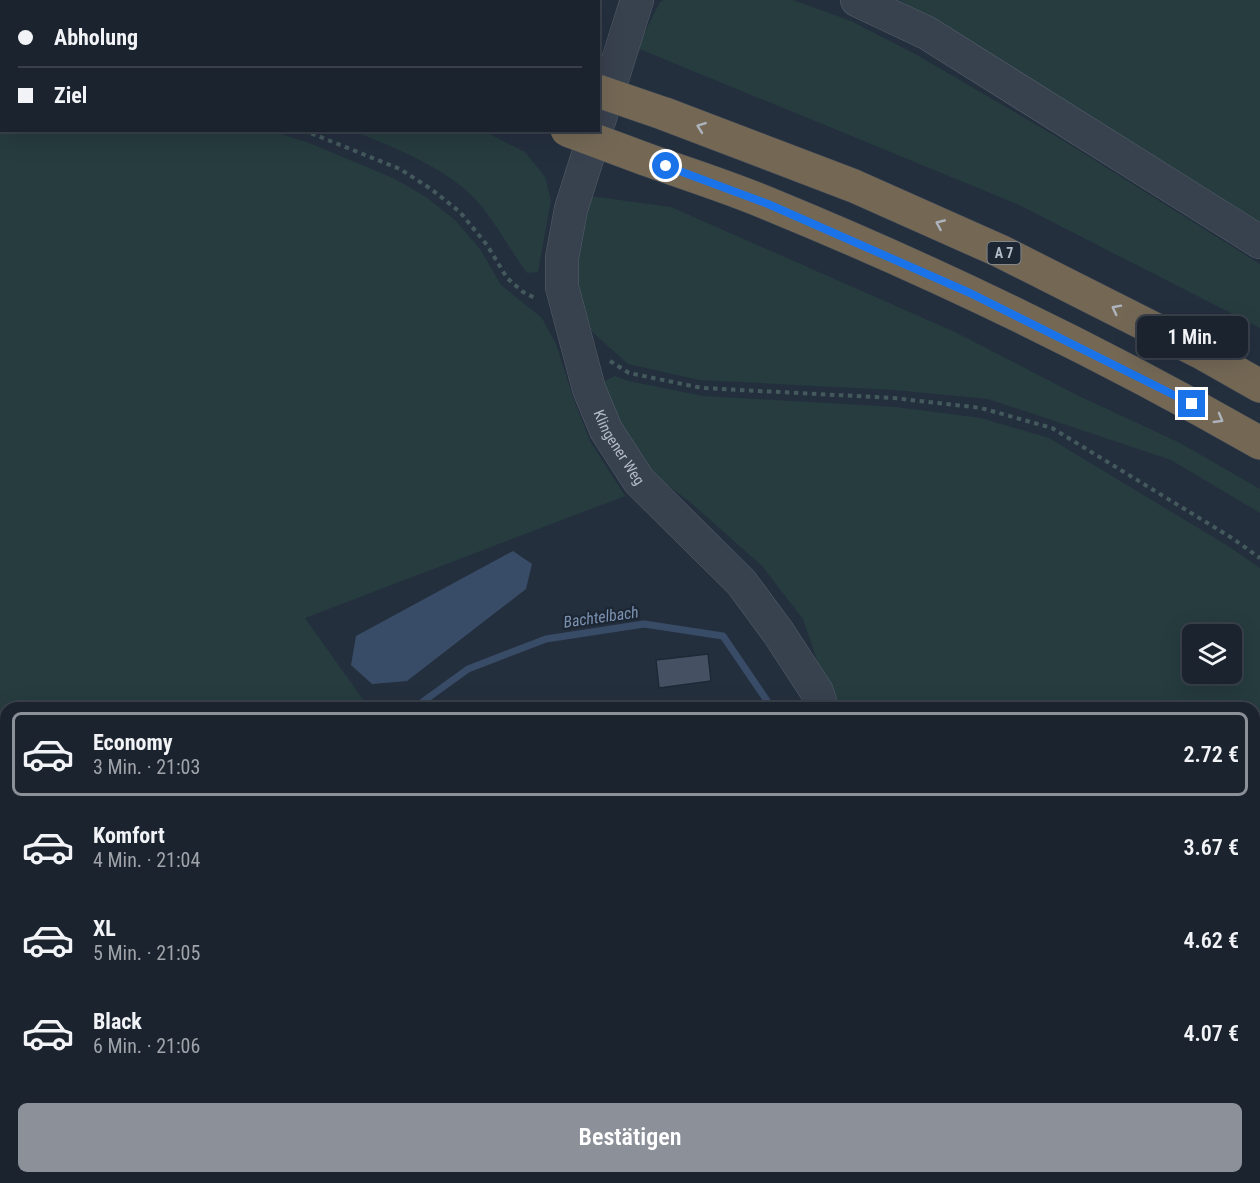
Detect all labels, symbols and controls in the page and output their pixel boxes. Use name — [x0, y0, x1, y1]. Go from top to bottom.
text: Abholung — [54, 25, 138, 50]
text: Ziel — [54, 83, 87, 108]
one-way arrow — [696, 122, 707, 135]
route start — [652, 152, 679, 179]
one-way arrow — [936, 220, 947, 232]
road number: A 7 — [988, 242, 1020, 264]
one-way arrow — [1111, 305, 1122, 317]
callout: 1 Min. — [1136, 317, 1248, 359]
text: 1 Min. — [1167, 325, 1218, 349]
route end — [1178, 390, 1205, 417]
street label: Klingener Weg — [590, 407, 648, 488]
one-way arrow — [1213, 412, 1223, 424]
water label: Bachtelbach — [562, 602, 640, 632]
map controls — [1182, 624, 1242, 684]
button: layers — [1182, 624, 1242, 684]
icon: car — [21, 727, 75, 781]
text: Economy — [93, 730, 173, 755]
text: 2.72 € — [1183, 742, 1239, 767]
text: 3 Min. · 21:03 — [93, 755, 200, 779]
icon: car — [21, 820, 75, 874]
text: Komfort — [93, 823, 165, 848]
text: 3.67 € — [1183, 835, 1239, 860]
text: 4 Min. · 21:04 — [93, 848, 200, 872]
icon: car — [21, 913, 75, 967]
text: XL — [93, 916, 116, 941]
text: 4.62 € — [1183, 928, 1239, 953]
text: 5 Min. · 21:05 — [93, 941, 200, 965]
icon: car — [21, 1006, 75, 1060]
text: Black — [93, 1009, 142, 1034]
text: 4.07 € — [1183, 1021, 1239, 1046]
text: 6 Min. · 21:06 — [93, 1034, 200, 1058]
button: Bestätigen — [18, 1103, 1242, 1172]

